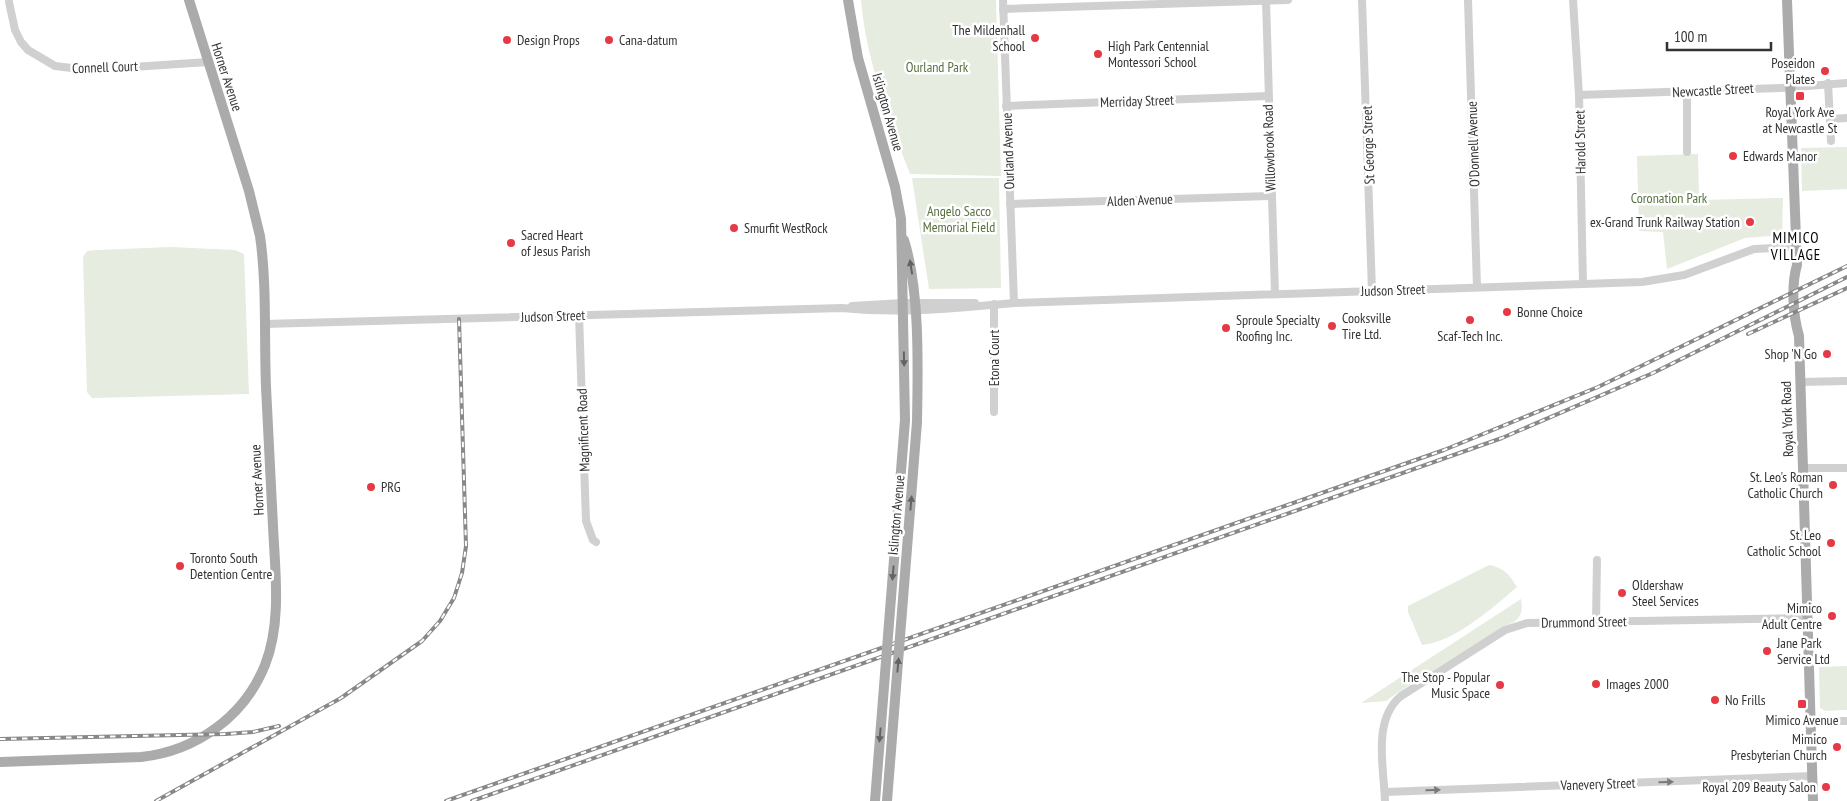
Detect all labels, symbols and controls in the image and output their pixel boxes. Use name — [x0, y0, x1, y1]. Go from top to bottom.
scale bar — [1667, 20, 1771, 52]
place label: The Mildenhall School — [952, 21, 1026, 55]
text: 100 m — [1674, 27, 1707, 46]
place label: Design Props — [517, 31, 580, 49]
place label: Cana-datum — [619, 31, 677, 49]
marker: The Mildenhall School — [1029, 32, 1041, 44]
marker: Design Props — [501, 34, 513, 46]
marker: Cana-datum — [603, 34, 615, 46]
place label: High Park Centennial Montessori School — [1108, 37, 1210, 71]
street label: Horner Avenue — [207, 40, 247, 114]
marker: High Park Centennial Montessori School — [1092, 48, 1104, 60]
place label: Poseidon Plates — [1771, 54, 1815, 88]
street label: Connell Court — [72, 57, 138, 77]
park label: Ourland Park — [906, 58, 969, 76]
marker: Poseidon Plates — [1819, 65, 1831, 77]
street label: Islington Avenue — [868, 71, 908, 153]
street label: Newcastle Street — [1672, 79, 1754, 101]
marker: Royal York Ave at Newcastle St — [1794, 90, 1806, 102]
street label: Merriday Street — [1100, 91, 1174, 111]
street label: O'Donnell Avenue — [1463, 101, 1483, 187]
place label: Royal York Ave at Newcastle St — [1763, 103, 1838, 137]
street label: Willowbrook Road — [1258, 104, 1280, 192]
street label: St George Street — [1358, 105, 1378, 185]
street label: Harold Street — [1570, 110, 1590, 174]
street label: Ourland Avenue — [998, 112, 1018, 190]
place label: Edwards Manor — [1743, 147, 1817, 165]
marker: Edwards Manor — [1727, 150, 1739, 162]
park label: Coronation Park — [1631, 189, 1708, 207]
street label: Alden Avenue — [1107, 190, 1173, 210]
park label: Angelo Sacco Memorial Field — [923, 202, 995, 236]
place label: ex-Grand Trunk Railway Station — [1590, 213, 1740, 231]
marker: ex-Grand Trunk Railway Station — [1744, 216, 1756, 228]
place label: Smurfit WestRock — [744, 219, 828, 237]
marker: Smurfit WestRock — [728, 222, 740, 234]
place label: Sacred Heart of Jesus Parish — [521, 226, 590, 260]
district label: MIMICO VILLAGE — [1770, 228, 1821, 264]
marker: Sacred Heart of Jesus Parish — [505, 237, 517, 249]
one-way arrow — [907, 258, 915, 274]
street label: Judson Street — [1360, 280, 1426, 300]
place label: Bonne Choice — [1517, 303, 1583, 321]
street label: Judson Street — [520, 306, 586, 326]
marker: Bonne Choice — [1501, 306, 1513, 318]
place label: Cooksville Tire Ltd. — [1342, 309, 1391, 343]
place label: Sproule Specialty Roofing Inc. — [1236, 311, 1320, 345]
marker: Scaf-Tech Inc. — [1464, 314, 1476, 326]
marker: Cooksville Tire Ltd. — [1326, 320, 1338, 332]
marker: Sproule Specialty Roofing Inc. — [1220, 322, 1232, 334]
place label: Scaf-Tech Inc. — [1437, 327, 1503, 345]
street label: Etona Court — [985, 330, 1003, 386]
place label: Shop 'N Go — [1765, 345, 1817, 363]
marker: Shop 'N Go — [1821, 348, 1833, 360]
one-way arrow — [900, 351, 908, 367]
street label: Royal York Road — [1777, 381, 1797, 457]
street label: Magnificent Road — [573, 388, 593, 472]
street label: Horner Avenue — [246, 444, 268, 516]
place label: St. Leo's Roman Catholic Church — [1747, 468, 1823, 502]
street label: Islington Avenue — [884, 474, 908, 556]
place label: PRG — [381, 478, 401, 496]
marker: St. Leo's Roman Catholic Church — [1827, 479, 1839, 491]
marker: PRG — [365, 481, 377, 493]
one-way arrow — [907, 495, 915, 511]
place label: St. Leo Catholic School — [1747, 526, 1822, 560]
marker: St. Leo Catholic School — [1825, 537, 1837, 549]
place label: Toronto South Detention Centre — [190, 549, 272, 583]
marker: Toronto South Detention Centre — [174, 560, 186, 572]
one-way arrow — [889, 565, 897, 581]
place label: Oldershaw Steel Services — [1632, 576, 1699, 610]
marker: Oldershaw Steel Services — [1616, 587, 1628, 599]
place label: Mimico Adult Centre — [1762, 599, 1822, 633]
marker: Mimico Adult Centre — [1826, 610, 1838, 622]
street label: Drummond Street — [1541, 612, 1627, 632]
place label: Jane Park Service Ltd — [1776, 634, 1830, 668]
marker: Jane Park Service Ltd — [1761, 645, 1773, 657]
one-way arrow — [894, 657, 902, 673]
place label: The Stop - Popular Music Space — [1401, 668, 1490, 702]
place label: Images 2000 — [1606, 675, 1669, 693]
marker: Images 2000 — [1590, 678, 1602, 690]
marker: The Stop - Popular Music Space — [1494, 679, 1506, 691]
place label: No Frills — [1725, 691, 1766, 709]
marker: No Frills — [1709, 694, 1721, 706]
marker: Mimico Avenue — [1796, 698, 1808, 710]
place label: Mimico Avenue — [1766, 711, 1839, 729]
one-way arrow — [876, 727, 884, 743]
place label: Mimico Presbyterian Church — [1731, 730, 1827, 764]
marker: Mimico Presbyterian Church — [1831, 741, 1843, 753]
street label: Vanevery Street — [1559, 774, 1636, 794]
one-way arrow — [1658, 777, 1674, 785]
place label: Royal 209 Beauty Salon — [1702, 778, 1816, 796]
marker: Royal 209 Beauty Salon — [1820, 781, 1832, 793]
one-way arrow — [1426, 786, 1442, 794]

